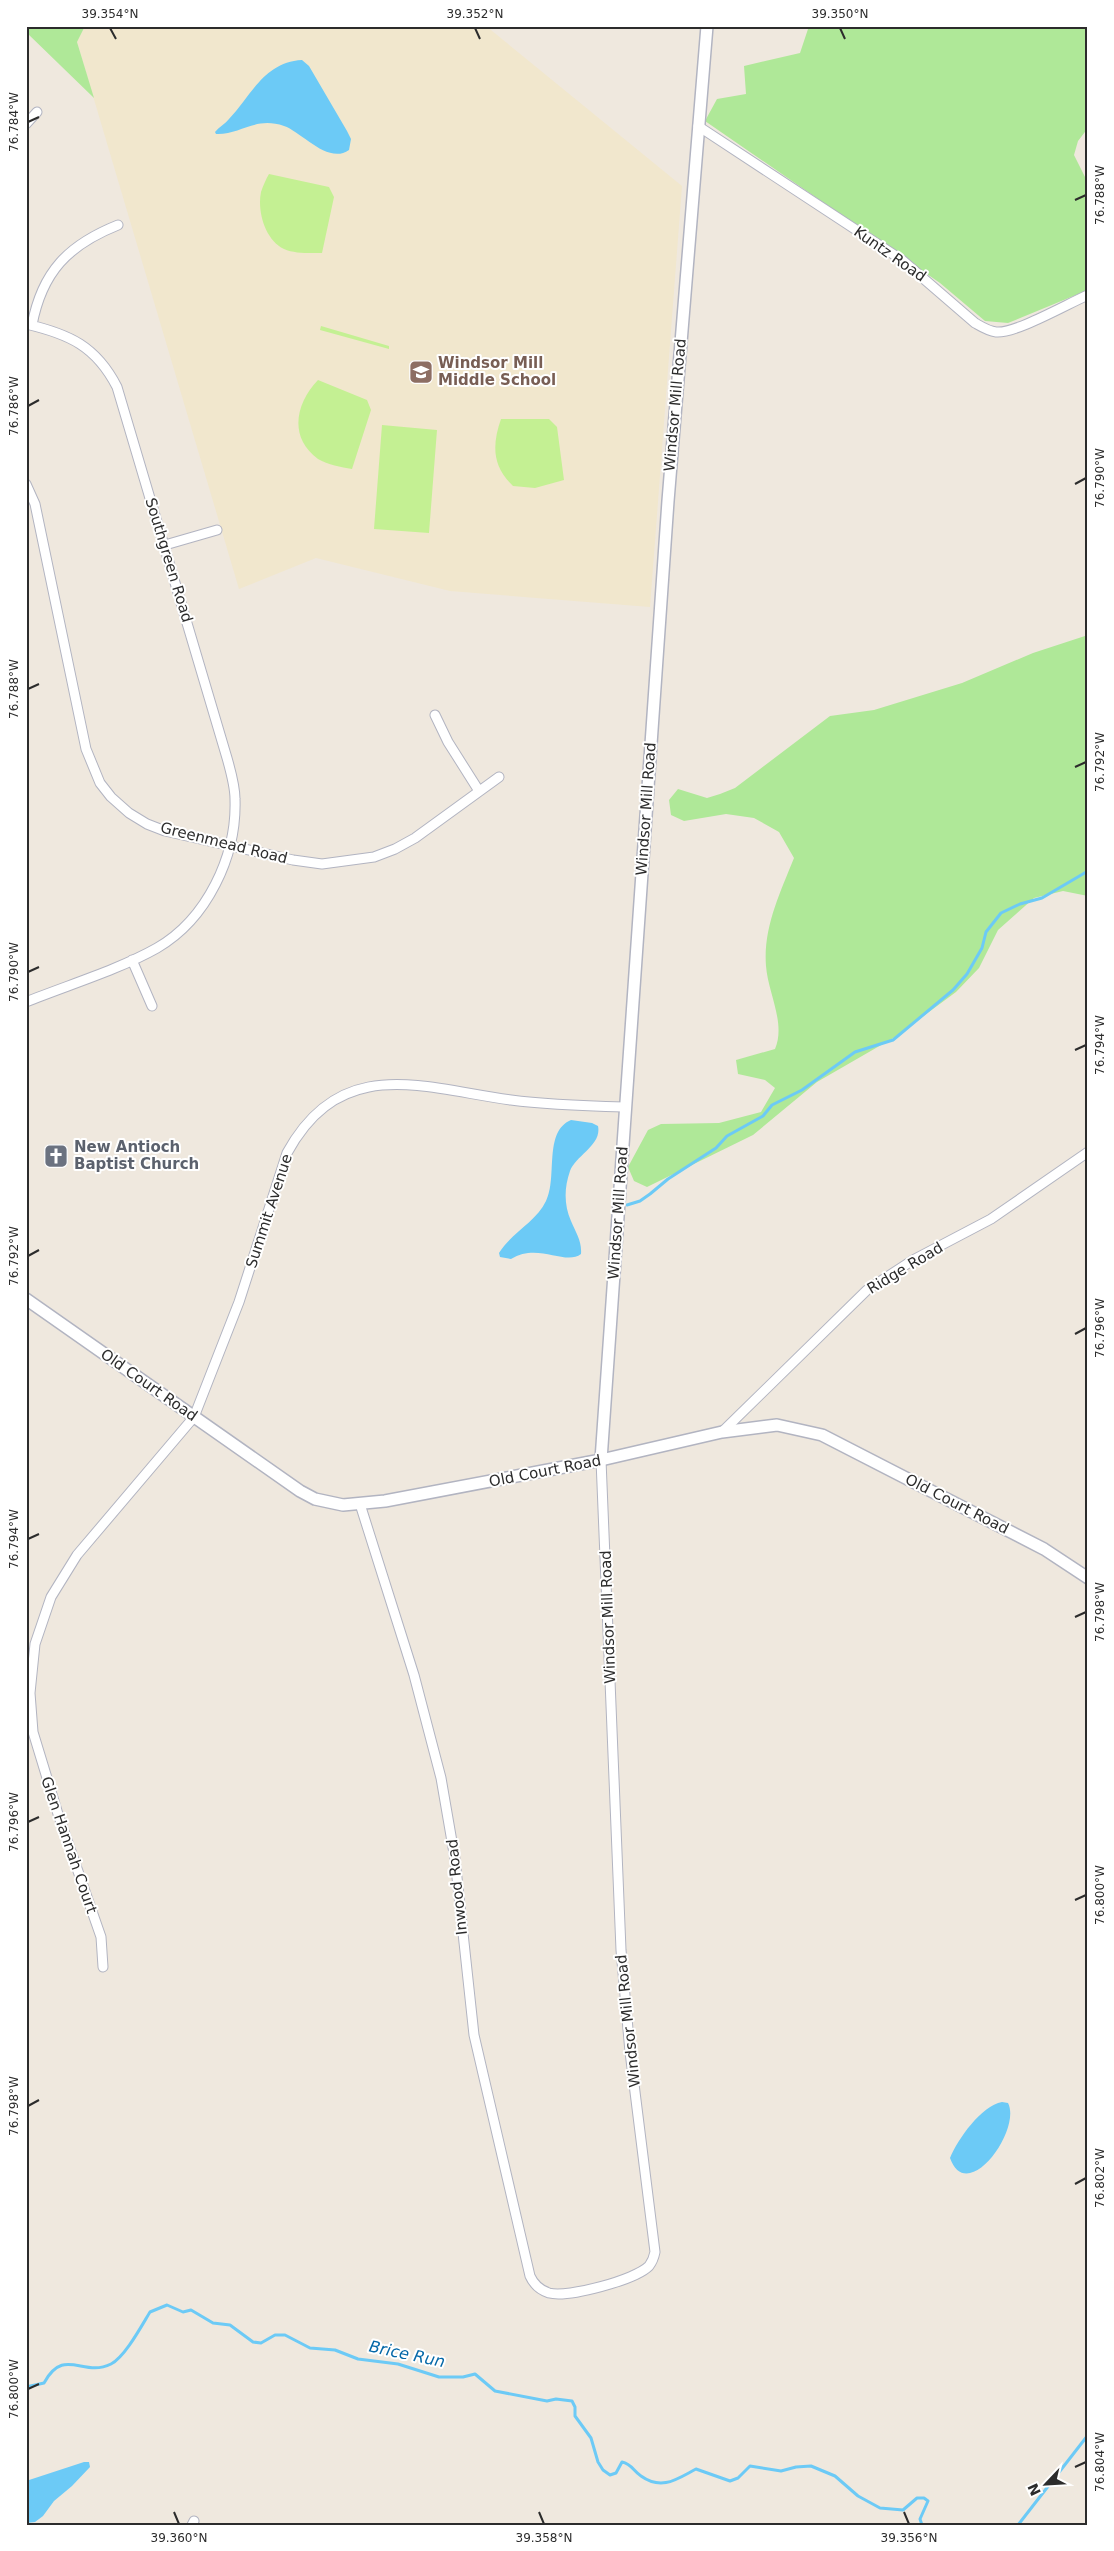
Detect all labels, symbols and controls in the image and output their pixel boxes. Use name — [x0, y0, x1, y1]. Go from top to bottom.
text: 39.354°N — [82, 7, 138, 21]
text: 39.352°N — [447, 7, 503, 21]
text: 39.350°N — [812, 7, 868, 21]
text: 76.784°W — [7, 92, 21, 152]
text: 76.788°W — [1093, 165, 1107, 225]
street label: Kuntz Road — [850, 222, 930, 286]
street label: Windsor Mill Road — [660, 338, 690, 472]
place label: Windsor Mill Middle School — [438, 354, 556, 389]
school or university icon: Windsor Mill Middle School — [408, 359, 434, 385]
text: 76.786°W — [7, 376, 21, 436]
text: 76.790°W — [1093, 448, 1107, 508]
street label: Southgreen Road — [141, 496, 197, 624]
text: 76.788°W — [7, 659, 21, 719]
text: 76.792°W — [1093, 732, 1107, 792]
street label: Windsor Mill Road — [632, 742, 660, 876]
street label: Greenmead Road — [159, 818, 289, 868]
text: 76.790°W — [7, 942, 21, 1002]
text: 76.794°W — [1093, 1015, 1107, 1075]
place label: New Antioch Baptist Church — [74, 1138, 199, 1173]
church icon: New Antioch Baptist Church — [43, 1143, 69, 1169]
street label: Windsor Mill Road — [604, 1146, 632, 1280]
street label: Summit Avenue — [242, 1152, 296, 1270]
text: 76.792°W — [7, 1226, 21, 1286]
street label: Ridge Road — [864, 1238, 946, 1298]
text: 76.796°W — [1093, 1298, 1107, 1358]
street label: Old Court Road — [97, 1345, 201, 1425]
street label: Old Court Road — [487, 1451, 603, 1491]
street label: Old Court Road — [902, 1470, 1012, 1538]
text: 76.794°W — [7, 1509, 21, 1569]
street label: Windsor Mill Road — [597, 1550, 619, 1684]
text: 76.798°W — [1093, 1582, 1107, 1642]
street label: Glen Hannah Court — [37, 1774, 101, 1916]
text: 76.796°W — [7, 1792, 21, 1852]
street label: Inwood Road — [443, 1838, 471, 1936]
text: 76.800°W — [1093, 1865, 1107, 1925]
street label: Windsor Mill Road — [612, 1954, 644, 2088]
text: 76.798°W — [7, 2076, 21, 2136]
text: 76.802°W — [1093, 2148, 1107, 2208]
water label: Brice Run — [367, 2337, 447, 2371]
text: 76.800°W — [7, 2359, 21, 2419]
text: 76.804°W — [1093, 2432, 1107, 2492]
north arrow — [1022, 2458, 1072, 2508]
text: N — [1024, 2481, 1044, 2498]
text: 39.360°N — [151, 2531, 207, 2545]
text: 39.358°N — [516, 2531, 572, 2545]
text: 39.356°N — [881, 2531, 937, 2545]

